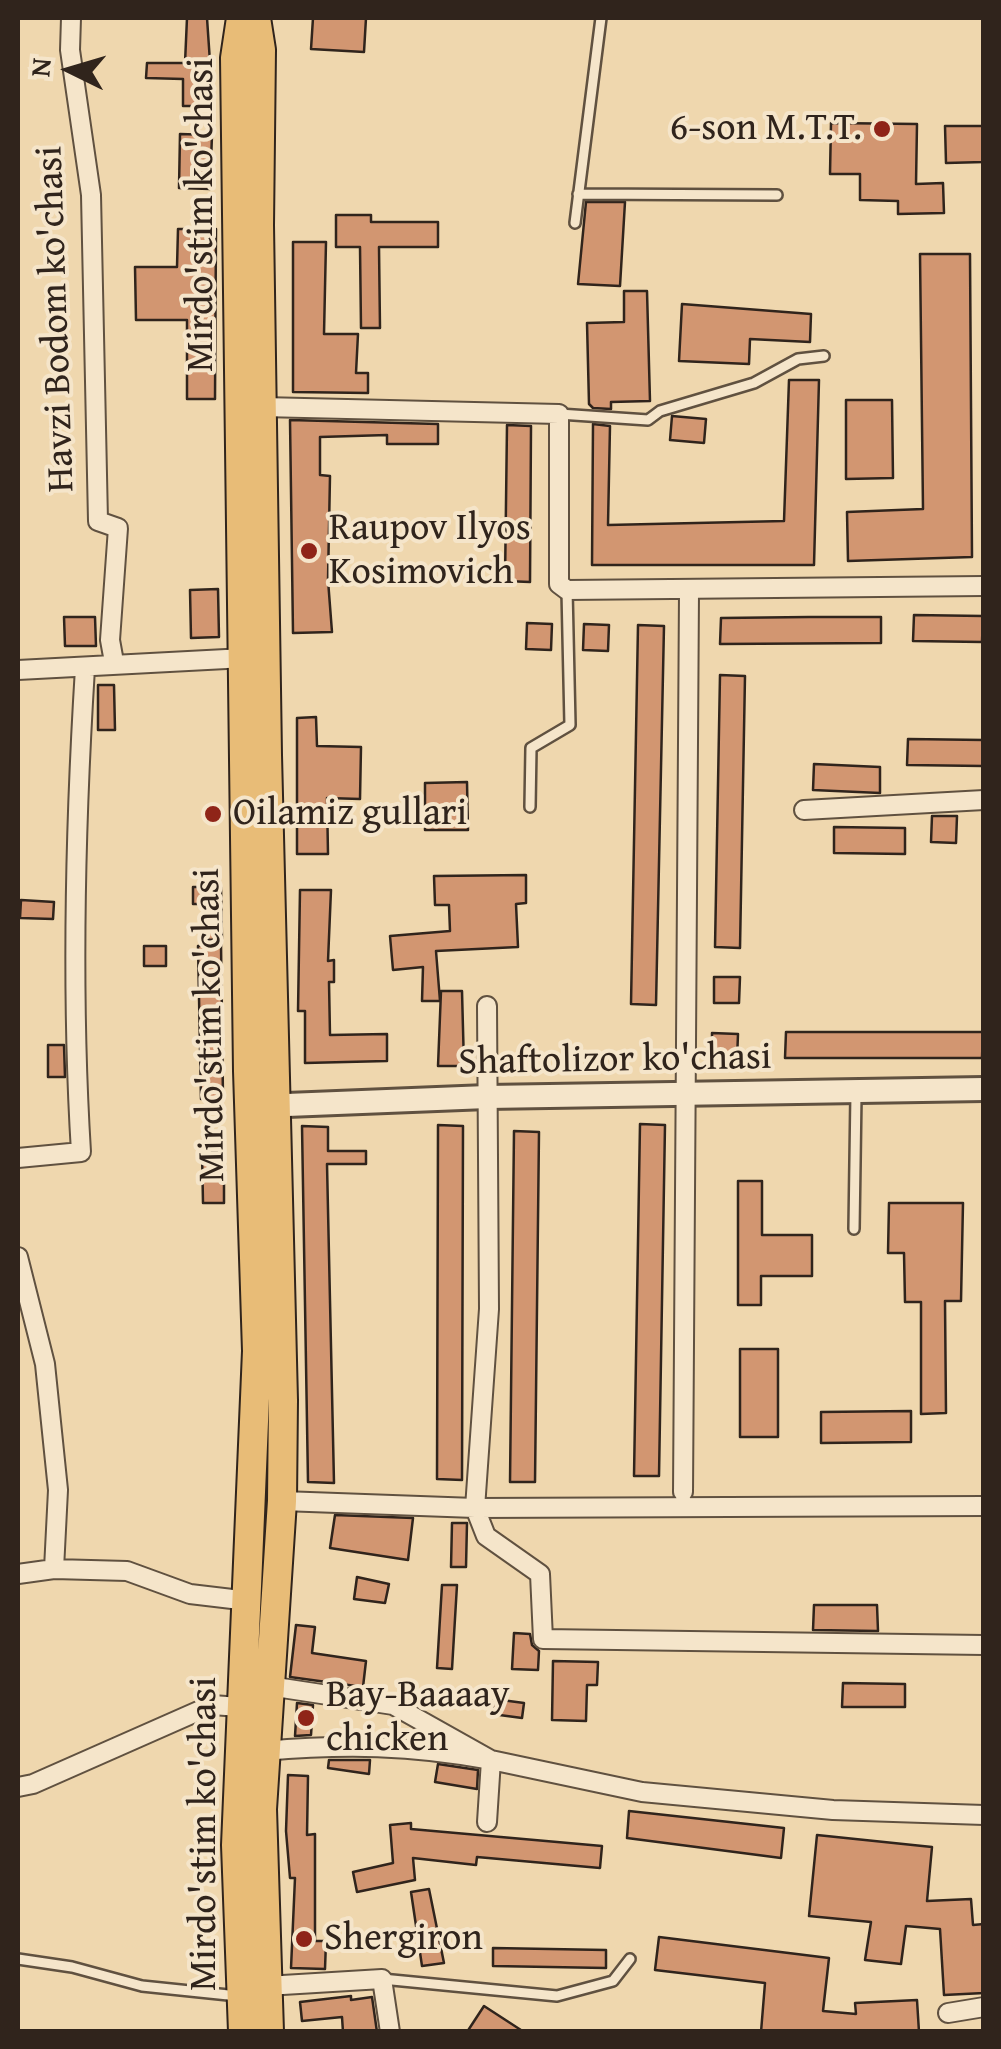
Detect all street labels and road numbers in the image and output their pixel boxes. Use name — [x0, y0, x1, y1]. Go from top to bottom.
street label: Mirdo'stim ko'chasi — [179, 58, 225, 372]
street label: Havzi Bodom ko'chasi — [28, 145, 86, 493]
street label: Mirdo'stim ko'chasi — [185, 868, 237, 1182]
street label: Shaftolizor ko'chasi — [458, 1035, 772, 1087]
street label: Mirdo'stim ko'chasi — [182, 1677, 228, 1991]

